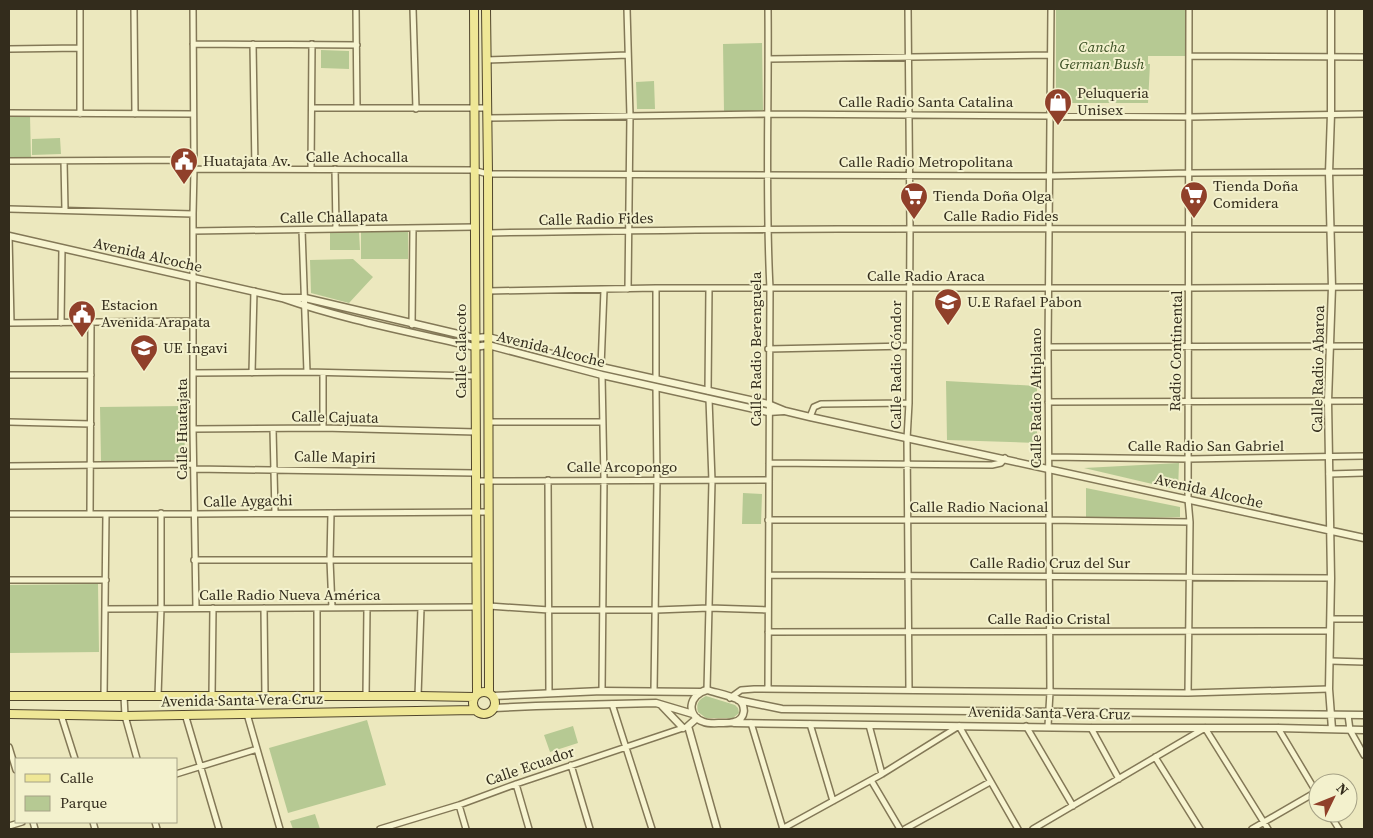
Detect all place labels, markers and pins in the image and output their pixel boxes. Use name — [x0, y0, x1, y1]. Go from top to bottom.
place label: Peluqueria Unisex — [1077, 82, 1149, 120]
shop icon: Peluqueria Unisex — [1043, 87, 1073, 126]
public building icon: Huatajata Av. — [169, 146, 199, 185]
place label: Huatajata Av. — [203, 150, 291, 171]
place label: Tienda Doña Comidera — [1213, 175, 1299, 213]
supermarket icon: Tienda Doña Comidera — [1179, 180, 1209, 219]
supermarket icon: Tienda Doña Olga — [899, 181, 929, 220]
place label: Tienda Doña Olga — [933, 185, 1052, 206]
school or university icon: U.E Rafael Pabon — [933, 287, 963, 326]
place label: U.E Rafael Pabon — [967, 291, 1082, 312]
place label: Estacion Avenida Arapata — [101, 294, 211, 332]
public building icon: Estacion Avenida Arapata — [67, 299, 97, 338]
school or university icon: UE Ingavi — [129, 333, 159, 372]
place label: UE Ingavi — [163, 337, 228, 358]

